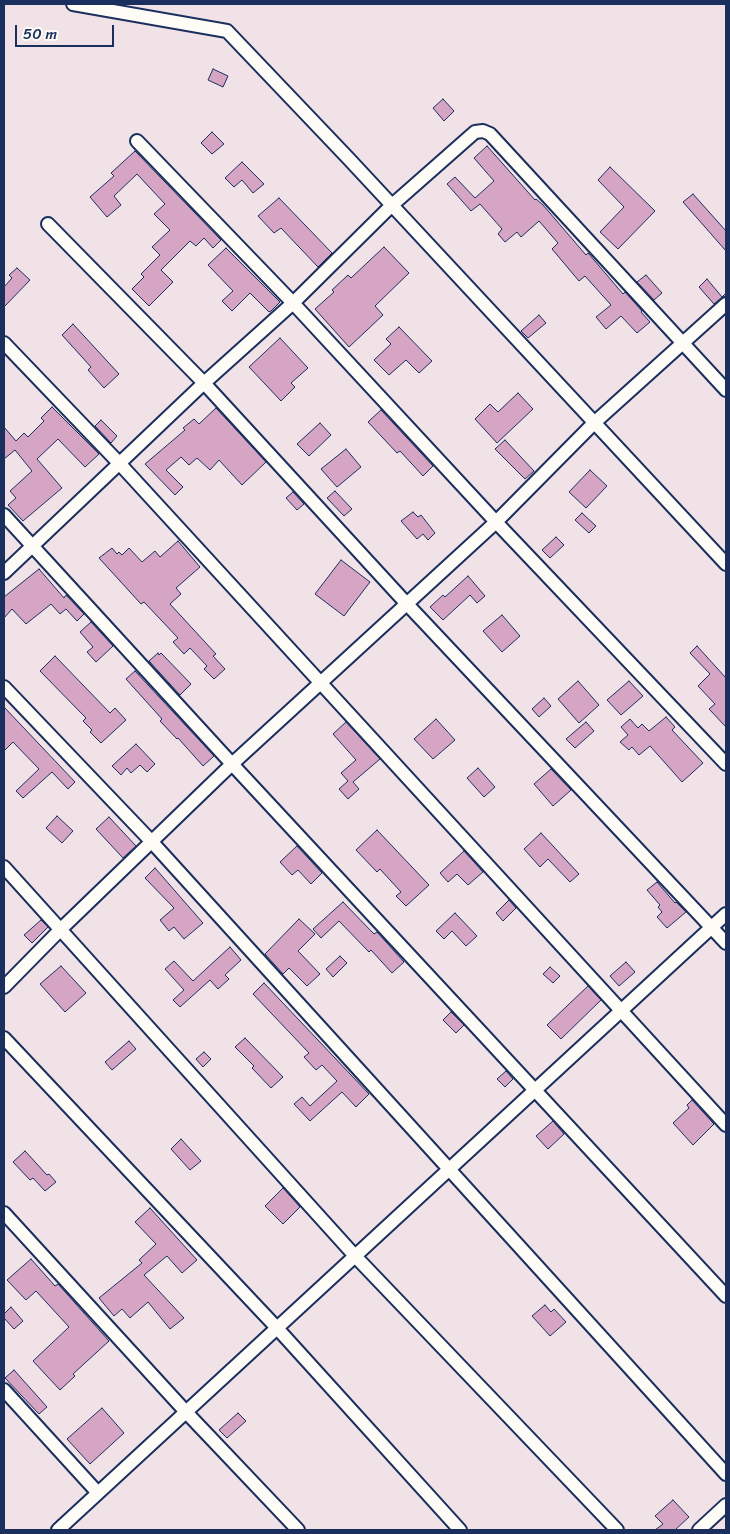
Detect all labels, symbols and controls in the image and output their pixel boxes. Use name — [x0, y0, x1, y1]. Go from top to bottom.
scale bar — [18, 15, 116, 47]
text: 50 m — [23, 21, 57, 47]

